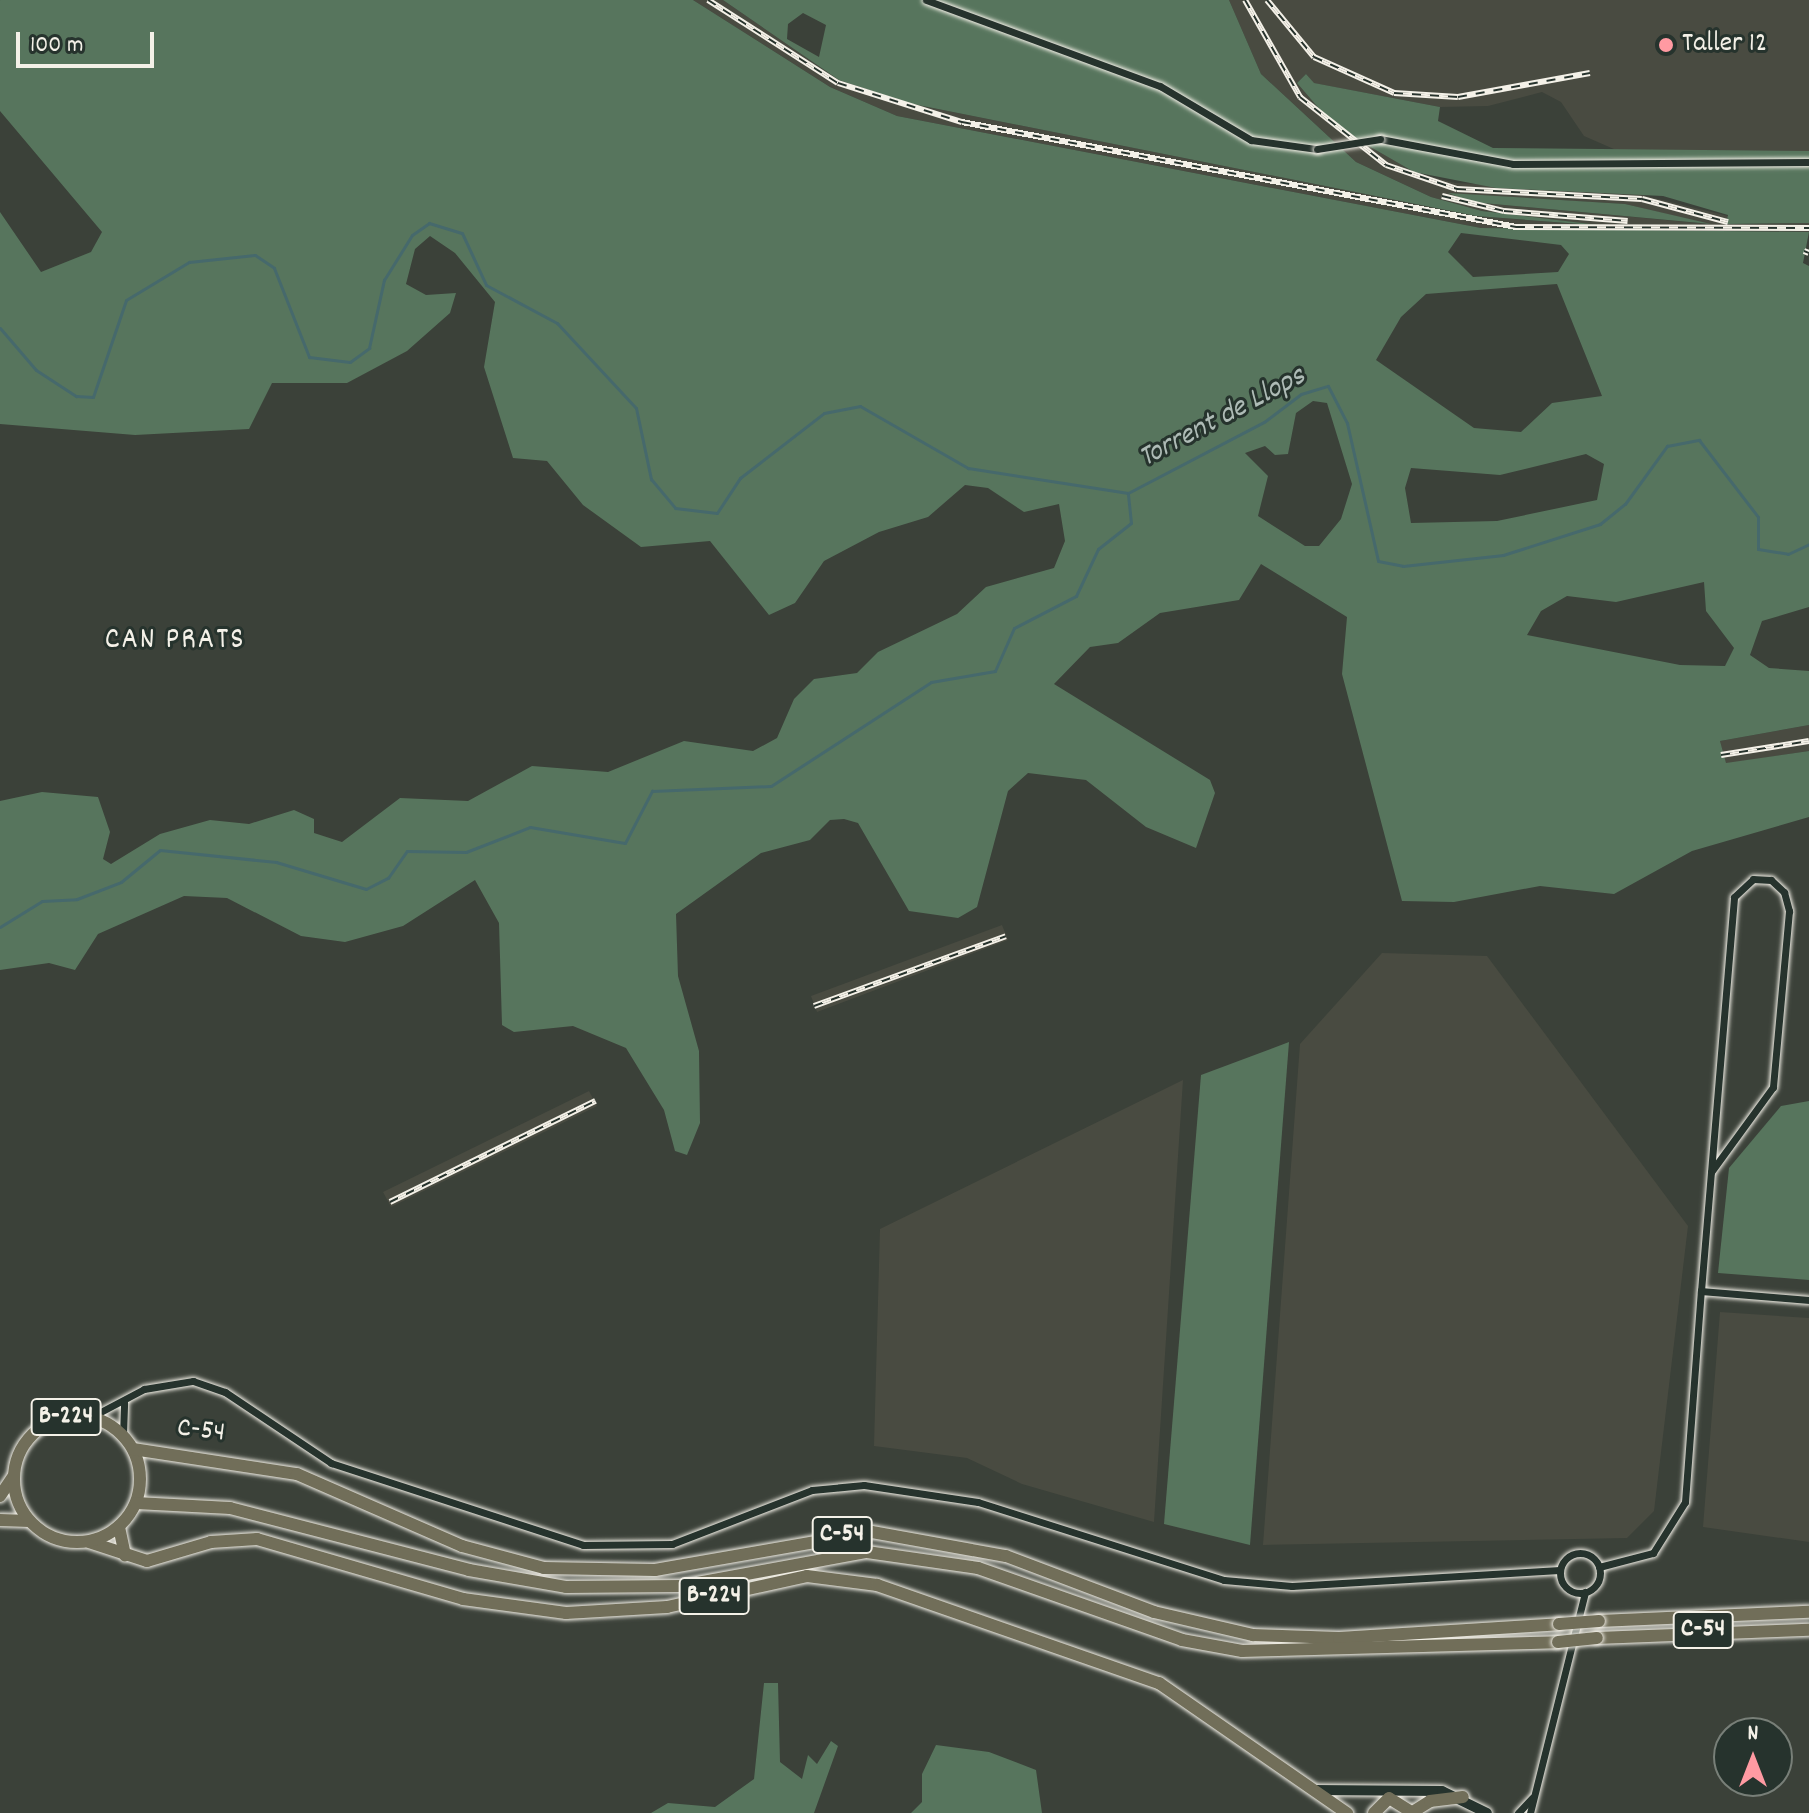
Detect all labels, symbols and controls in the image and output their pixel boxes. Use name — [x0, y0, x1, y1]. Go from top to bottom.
scale bar — [20, 16, 158, 66]
place label: Taller 12 — [1682, 28, 1767, 62]
text: 100 m — [30, 29, 83, 63]
marker: Taller 12 — [1657, 36, 1675, 54]
water label: Torrent de Llops — [1134, 360, 1312, 478]
district label: CAN PRATS — [105, 624, 245, 660]
road number: B-224 — [30, 1395, 102, 1439]
street label: C-54 — [175, 1413, 227, 1451]
road number: C-54 — [810, 1513, 874, 1557]
road number: B-224 — [678, 1574, 750, 1618]
road number: C-54 — [1671, 1608, 1735, 1652]
north arrow — [1713, 1717, 1793, 1797]
text: N — [1748, 1719, 1758, 1750]

